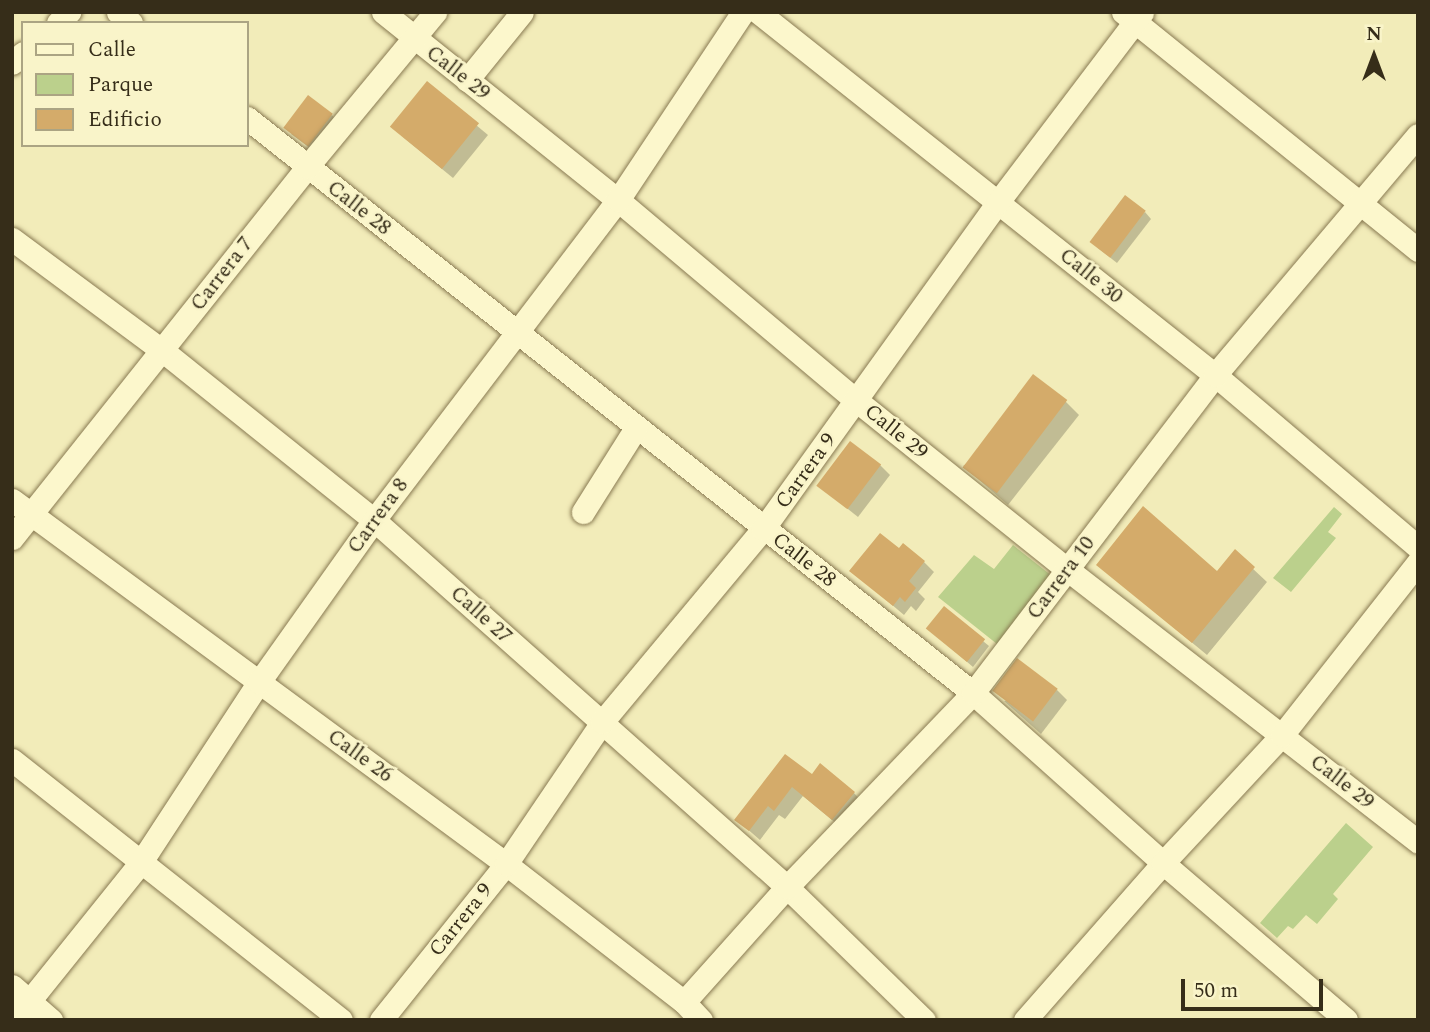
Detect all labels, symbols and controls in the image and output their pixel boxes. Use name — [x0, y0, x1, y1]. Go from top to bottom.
text: N — [1366, 20, 1382, 49]
legend — [21, 21, 248, 147]
north arrow — [1339, 21, 1409, 91]
text: Calle — [88, 34, 136, 66]
street label: Calle 29 — [421, 40, 495, 106]
text: Parque — [88, 69, 153, 101]
text: Edificio — [88, 104, 162, 136]
street label: Calle 28 — [322, 175, 396, 241]
street label: Carrera 7 — [185, 232, 259, 316]
street label: Calle 30 — [1054, 243, 1128, 309]
street label: Calle 29 — [859, 399, 933, 465]
street label: Carrera 9 — [770, 428, 842, 514]
street label: Carrera 8 — [342, 473, 414, 559]
street label: Calle 28 — [767, 527, 841, 593]
street label: Carrera 10 — [1022, 532, 1100, 624]
street label: Calle 27 — [445, 581, 517, 649]
street label: Calle 26 — [323, 724, 397, 788]
street label: Calle 29 — [1305, 749, 1379, 815]
street label: Carrera 9 — [424, 878, 498, 962]
scale bar — [1185, 965, 1327, 1009]
text: 50 m — [1194, 975, 1238, 1007]

